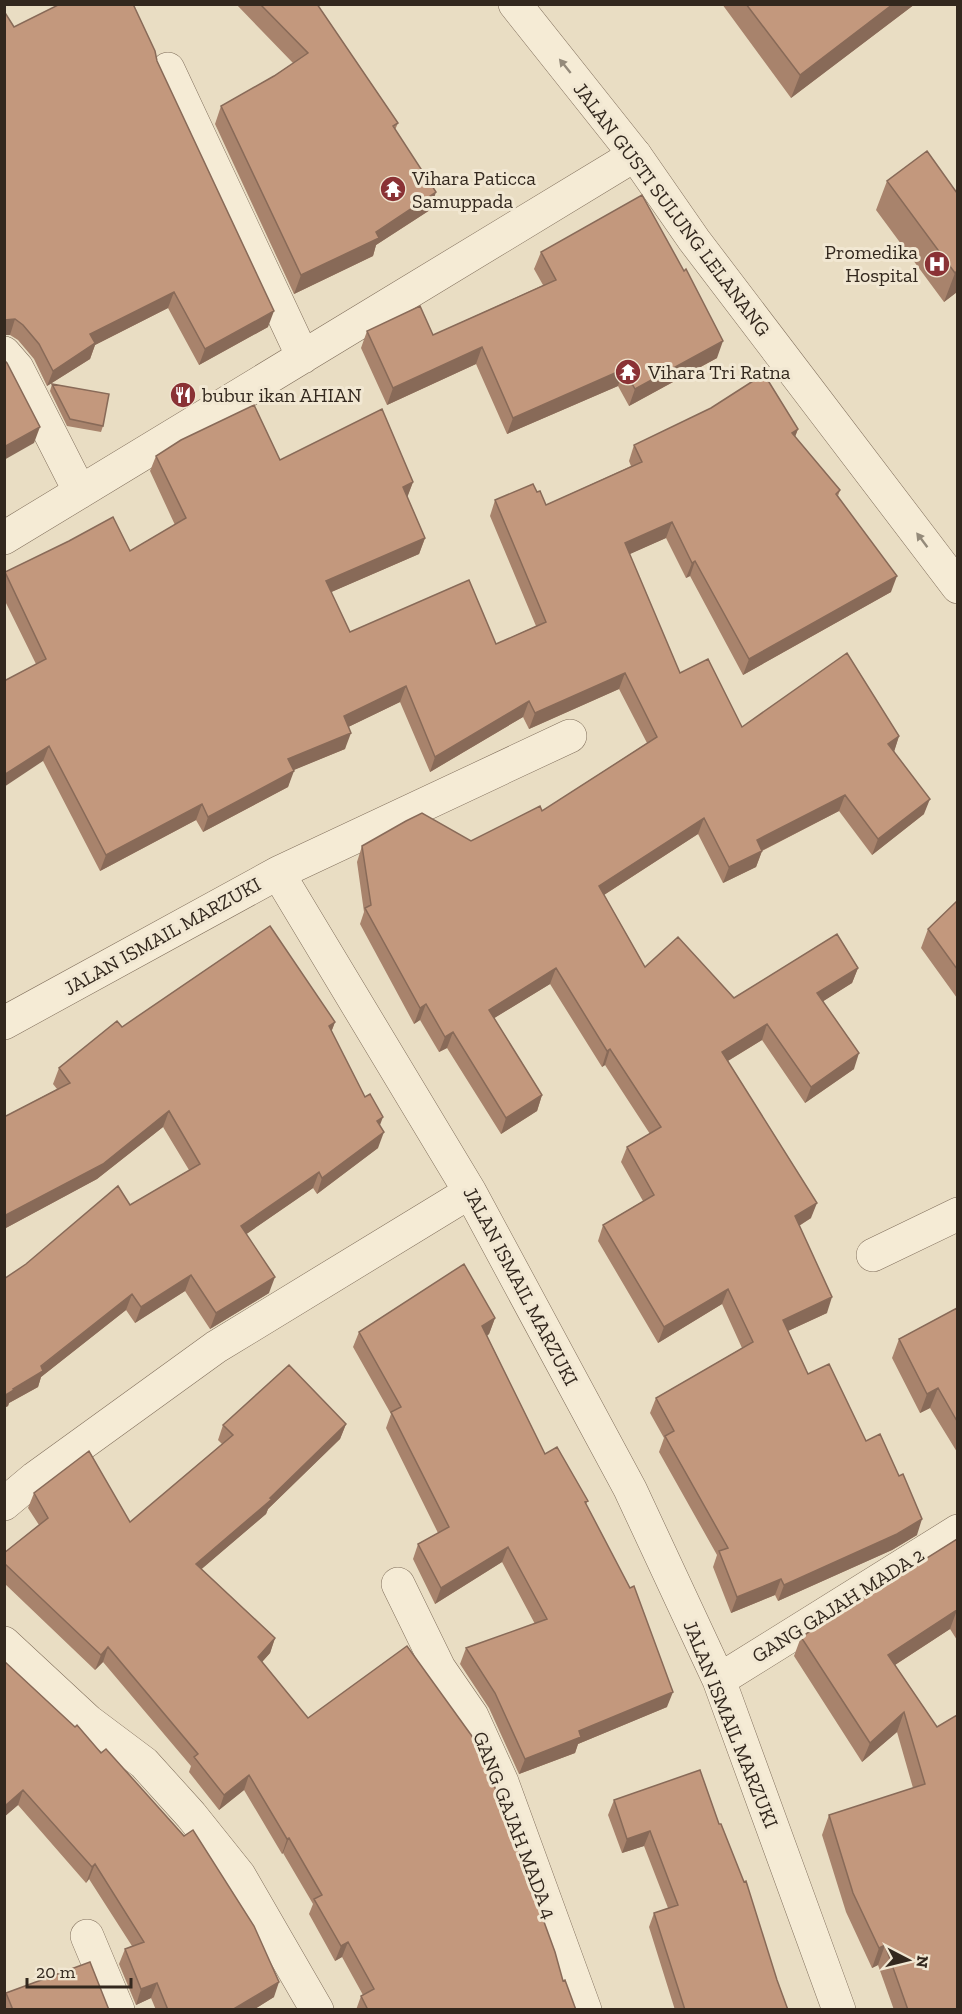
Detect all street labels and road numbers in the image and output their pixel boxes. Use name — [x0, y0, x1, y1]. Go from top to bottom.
street label: JALAN GUSTI SULUNG LELANANG — [569, 77, 776, 341]
street label: JALAN ISMAIL MARZUKI — [59, 872, 265, 1000]
street label: JALAN ISMAIL MARZUKI — [458, 1182, 584, 1390]
street label: GANG GAJAH MADA 2 — [748, 1542, 928, 1668]
street label: JALAN ISMAIL MARZUKI — [678, 1617, 784, 1831]
street label: GANG GAJAH MADA 4 — [468, 1728, 562, 1922]

